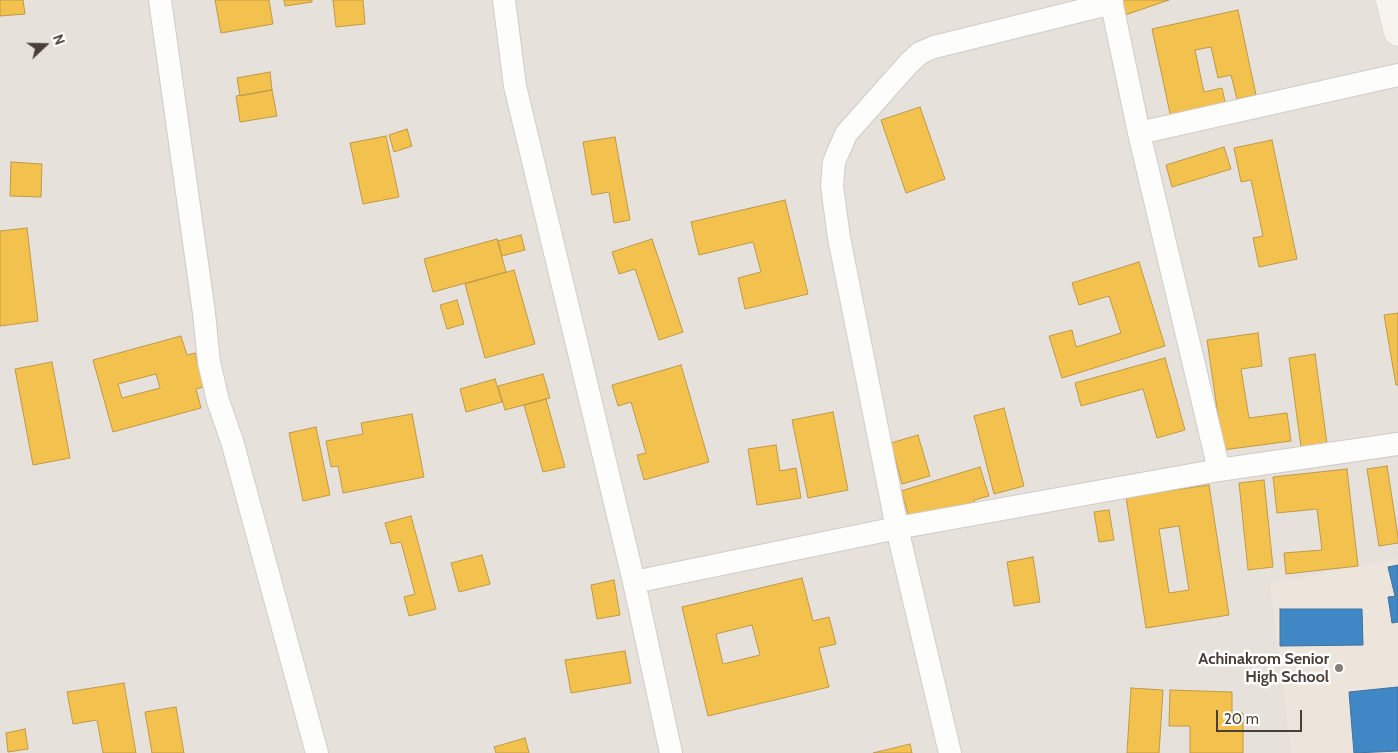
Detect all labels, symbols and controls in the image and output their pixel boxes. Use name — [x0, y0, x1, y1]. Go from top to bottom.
north arrow — [20, 20, 70, 70]
text: N — [49, 32, 69, 47]
place label: Achinakrom Senior High School — [1198, 649, 1329, 687]
marker: Achinakrom Senior High School — [1333, 662, 1345, 674]
scale bar — [1218, 700, 1304, 732]
text: 20 m — [1224, 710, 1259, 728]

